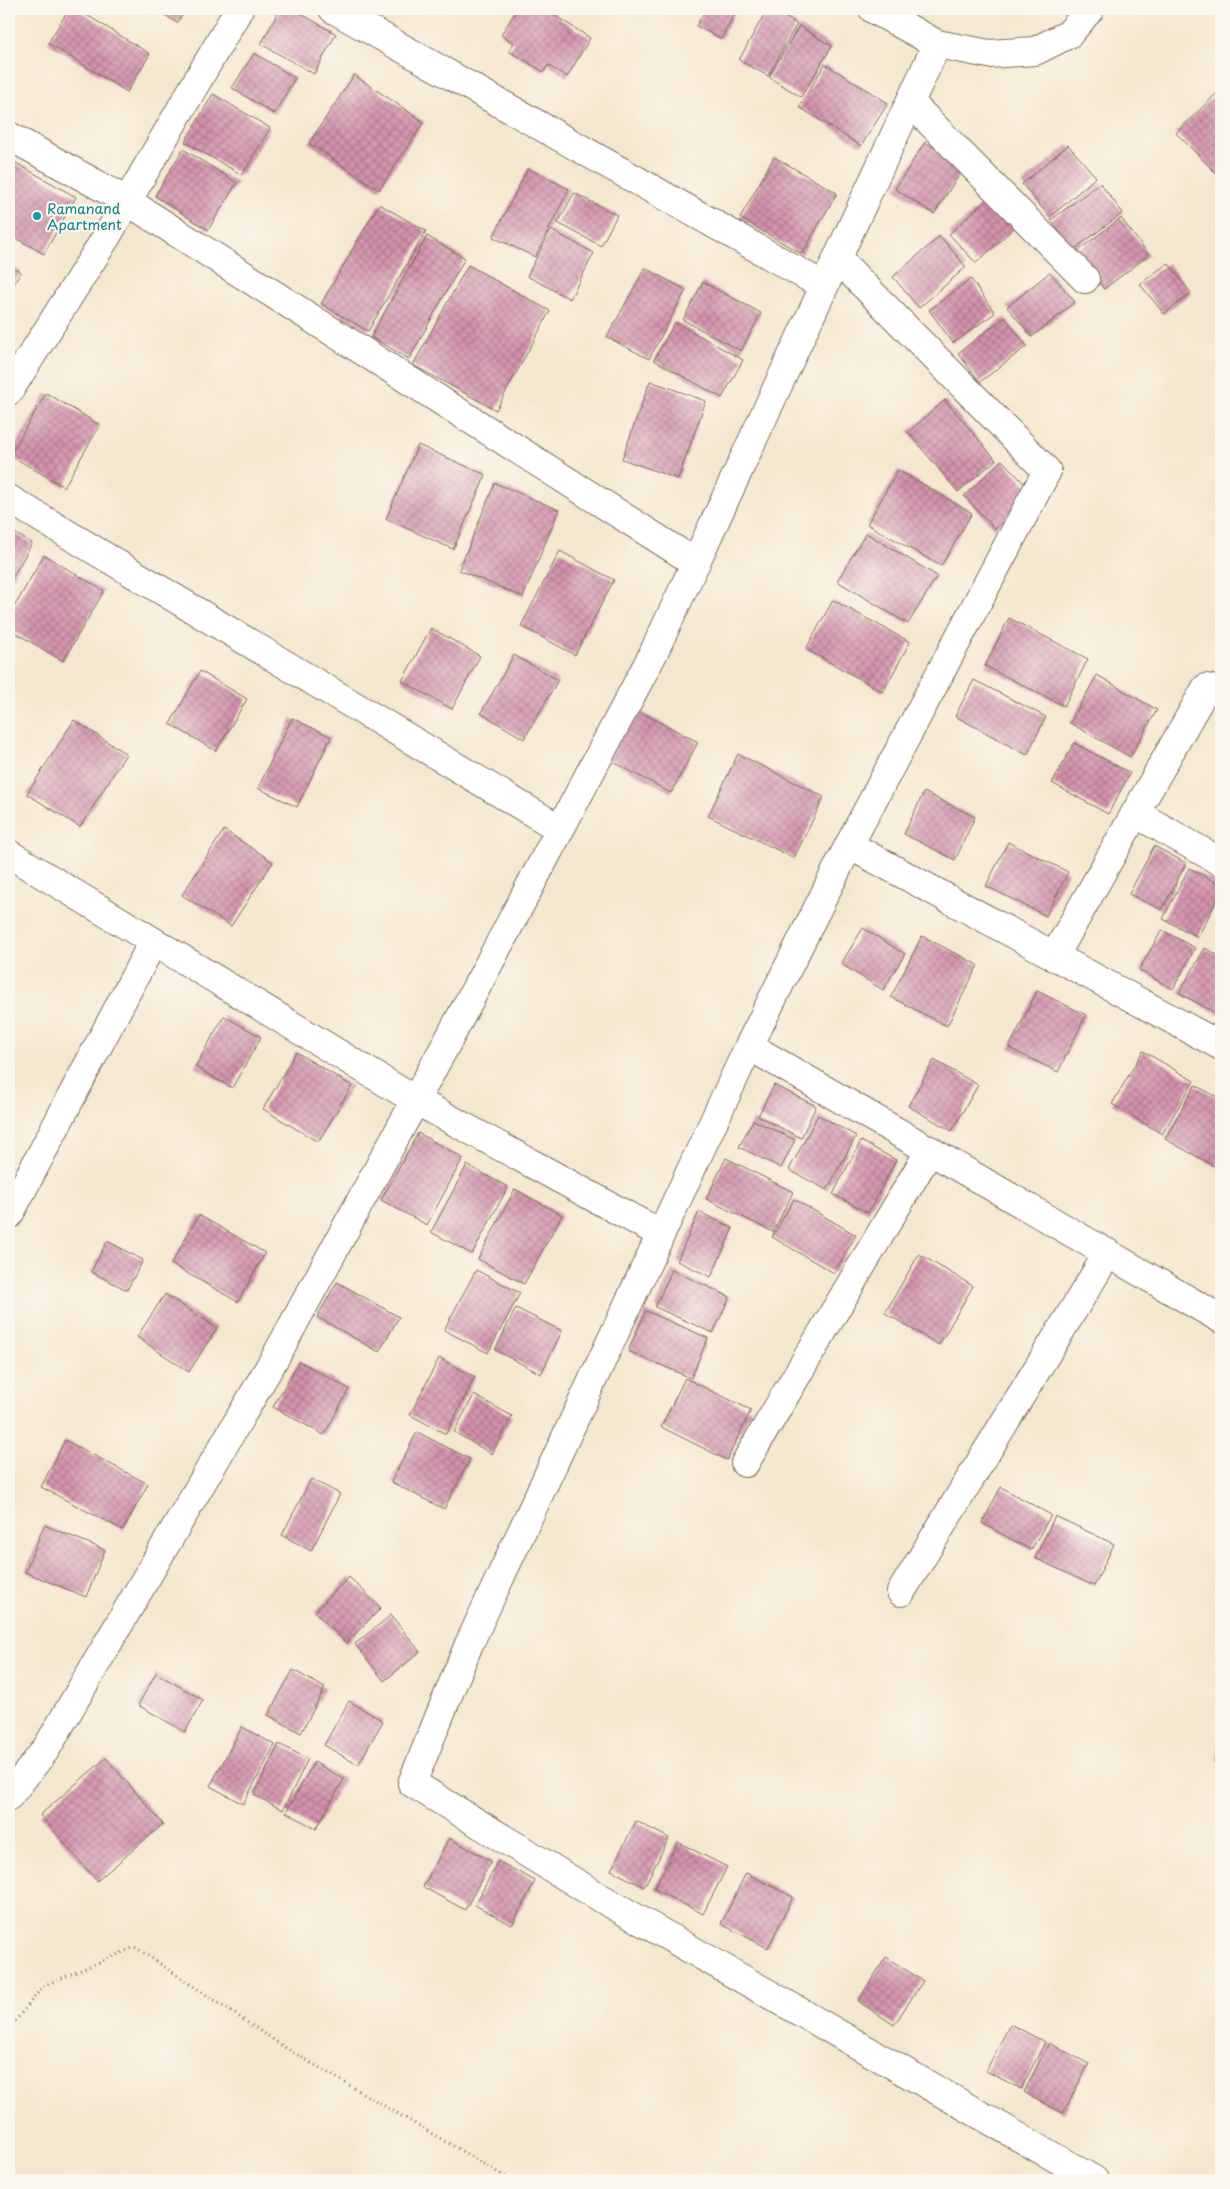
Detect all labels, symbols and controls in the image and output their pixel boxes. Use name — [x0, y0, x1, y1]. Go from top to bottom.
place label: Ramanand Apartment — [47, 198, 122, 235]
marker: Ramanand Apartment — [31, 210, 43, 222]

